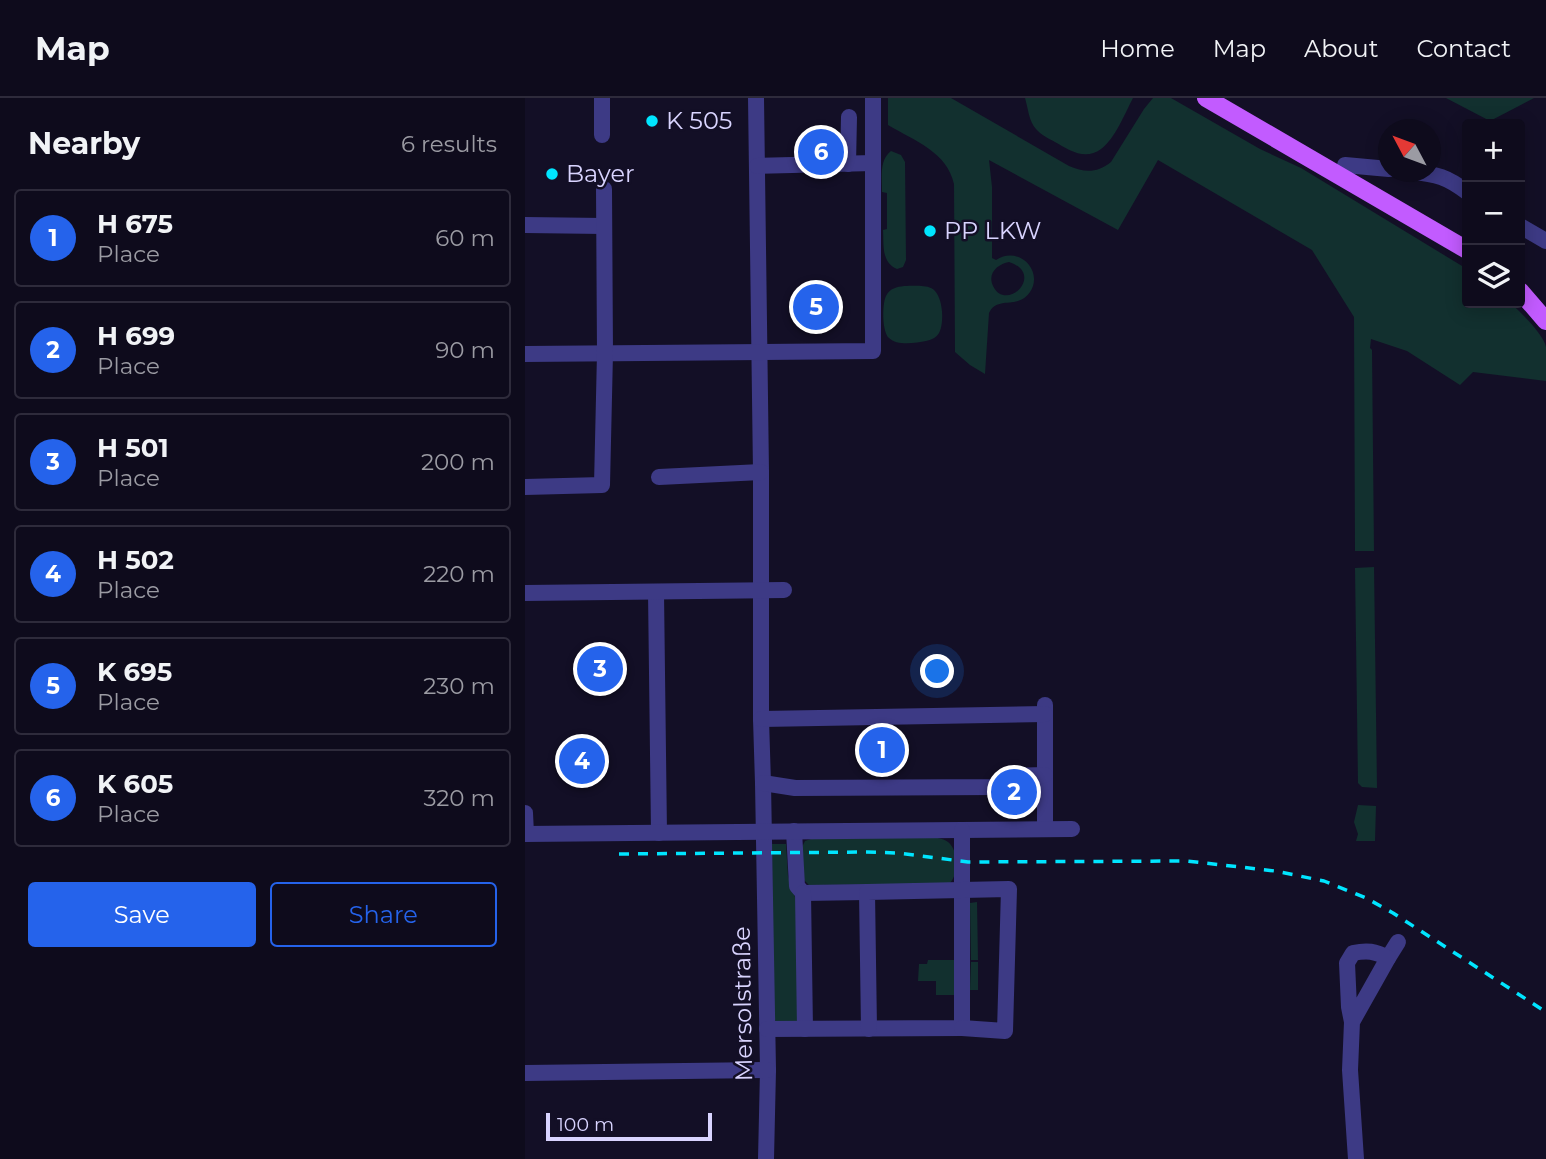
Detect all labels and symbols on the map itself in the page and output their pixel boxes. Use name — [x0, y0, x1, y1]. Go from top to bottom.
place label: K 505 — [666, 106, 732, 135]
marker: K 505 — [644, 113, 660, 129]
north arrow — [1378, 119, 1441, 182]
pin: 6 — [798, 126, 844, 178]
place label: Bayer — [566, 159, 635, 188]
marker: Bayer — [544, 166, 560, 182]
place label: PP LKW — [944, 216, 1041, 245]
marker: PP LKW — [922, 223, 938, 239]
pin: 5 — [793, 281, 839, 333]
pin: 3 — [577, 643, 623, 695]
your location — [920, 654, 954, 688]
pin: 1 — [859, 724, 905, 776]
pin: 4 — [559, 735, 605, 787]
pin: 2 — [991, 766, 1037, 818]
street label: Mersolstraße — [727, 926, 758, 1082]
scale bar — [546, 1110, 712, 1142]

